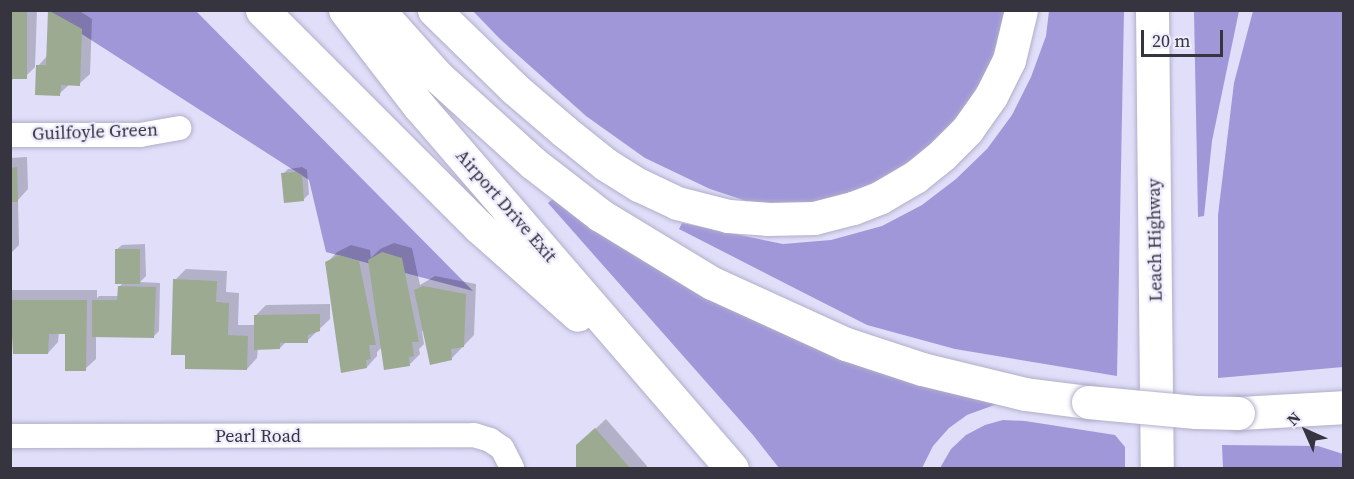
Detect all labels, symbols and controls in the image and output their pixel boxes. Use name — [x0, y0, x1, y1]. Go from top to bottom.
scale bar — [1144, 18, 1226, 56]
text: 20 m — [1152, 28, 1190, 53]
street label: Guilfoyle Green — [32, 119, 158, 145]
street label: Airport Drive Exit — [451, 145, 561, 267]
street label: Leach Highway — [1143, 178, 1167, 302]
north arrow — [1276, 401, 1336, 461]
text: N — [1281, 406, 1305, 430]
street label: Pearl Road — [215, 425, 301, 447]

